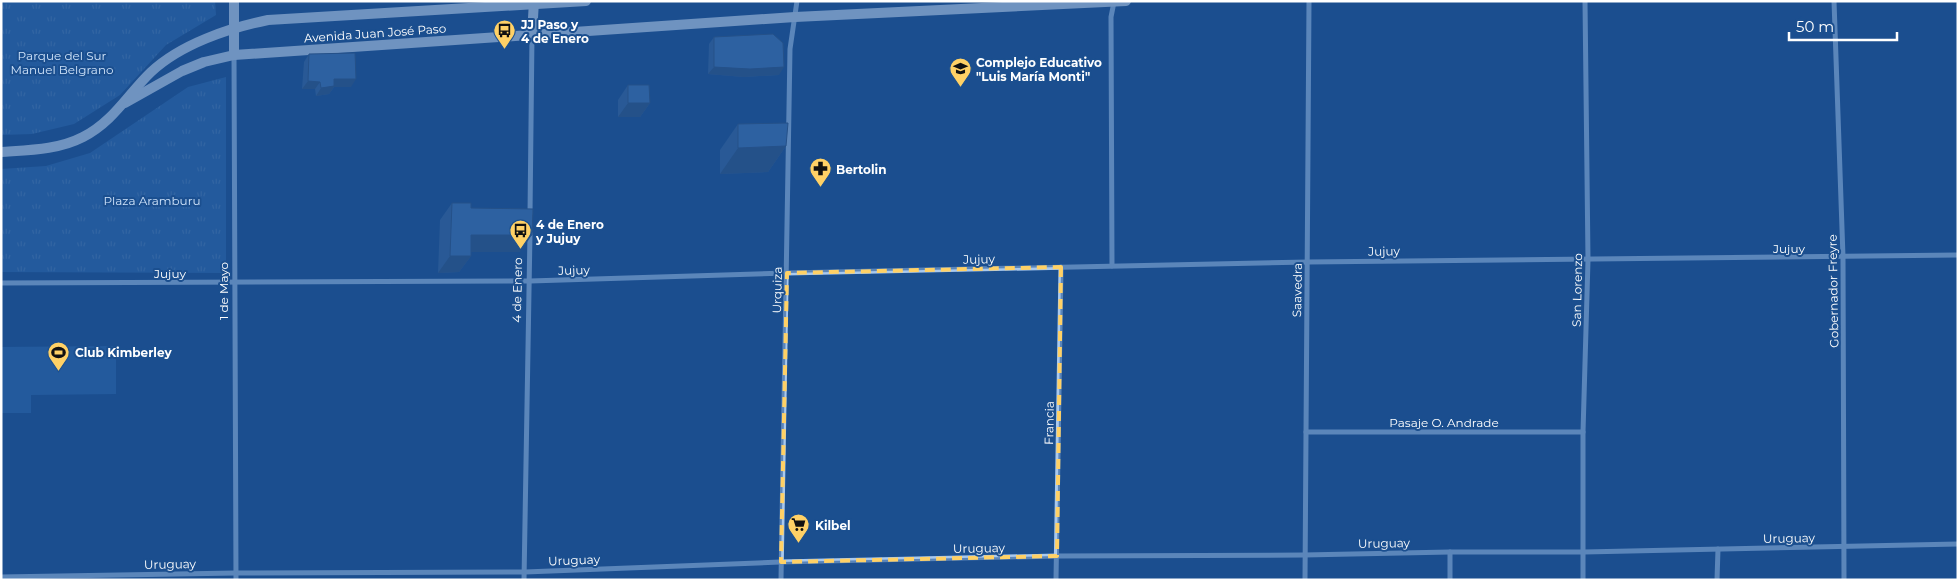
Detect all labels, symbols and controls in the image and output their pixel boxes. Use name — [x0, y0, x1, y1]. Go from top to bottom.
scale bar — [1789, 10, 1896, 42]
place label: JJ Paso y 4 de Enero — [520, 17, 589, 46]
text: 50 m — [1796, 17, 1834, 36]
bus stop icon: JJ Paso y 4 de Enero — [493, 19, 517, 50]
street label: Avenida Juan José Paso — [303, 21, 447, 45]
park label: Parque del Sur Manuel Belgrano — [10, 48, 114, 77]
place label: Complejo Educativo "Luis María Monti" — [976, 55, 1102, 84]
school or university icon: Complejo Educativo "Luis María Monti" — [948, 57, 972, 88]
pharmacy icon: Bertolin — [808, 157, 832, 188]
place label: Bertolin — [836, 162, 887, 177]
park label: Plaza Aramburu — [103, 193, 201, 208]
place label: 4 de Enero y Jujuy — [535, 217, 604, 246]
bus stop icon: 4 de Enero y Jujuy — [508, 219, 532, 250]
street label: Gobernador Freyre — [1825, 234, 1841, 348]
street label: Jujuy — [1772, 241, 1805, 256]
street label: Jujuy — [1367, 243, 1401, 259]
street label: Jujuy — [962, 251, 996, 267]
street label: San Lorenzo — [1569, 253, 1585, 327]
street label: 4 de Enero — [509, 257, 525, 323]
street label: 1 de Mayo — [216, 262, 231, 320]
street label: Jujuy — [557, 262, 591, 278]
street label: Saavedra — [1289, 263, 1305, 317]
street label: Jujuy — [153, 266, 186, 281]
street label: Urquiza — [769, 266, 785, 314]
sports icon: Club Kimberley — [47, 340, 71, 371]
place label: Club Kimberley — [75, 345, 172, 360]
street label: Francia — [1041, 401, 1057, 445]
street label: Pasaje O. Andrade — [1389, 415, 1499, 430]
supermarket icon: Kilbel — [787, 513, 811, 544]
place label: Kilbel — [815, 518, 851, 533]
street label: Uruguay — [1763, 530, 1816, 546]
street label: Uruguay — [1358, 535, 1411, 551]
street label: Uruguay — [953, 540, 1006, 556]
street label: Uruguay — [548, 552, 601, 568]
street label: Uruguay — [144, 556, 197, 572]

